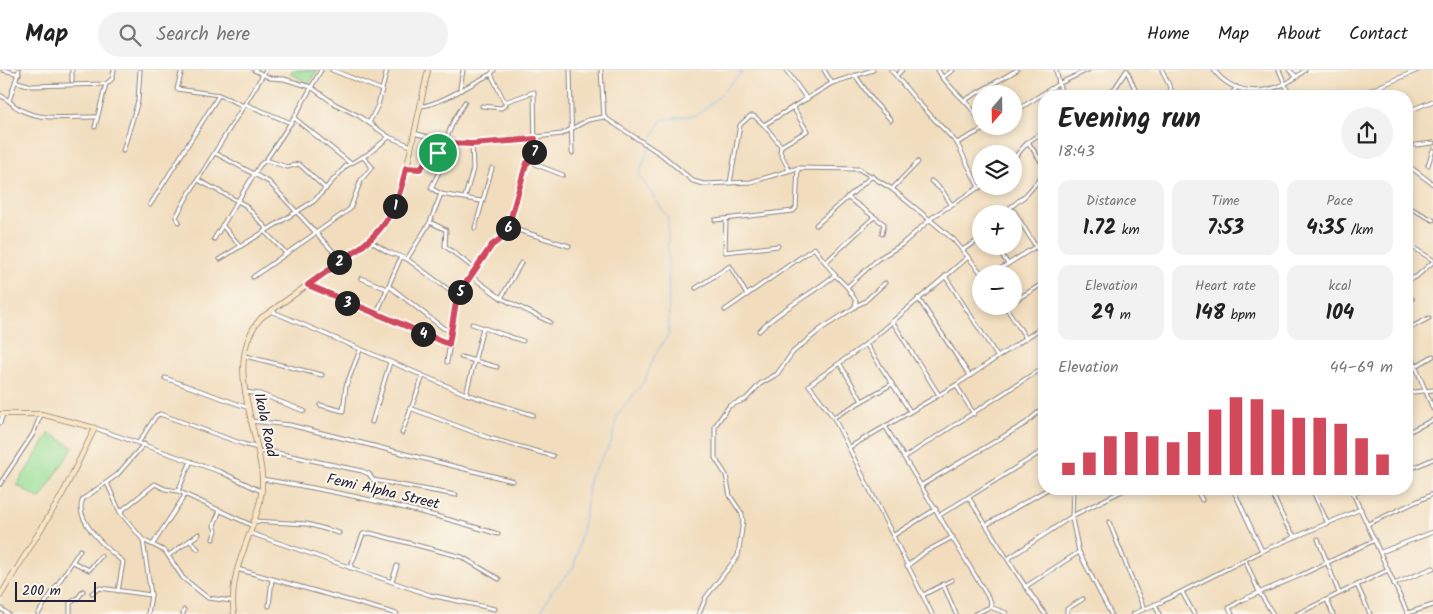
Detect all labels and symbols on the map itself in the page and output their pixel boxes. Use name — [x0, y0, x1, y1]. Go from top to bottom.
north arrow — [972, 85, 1022, 135]
pin — [417, 132, 459, 174]
pin: 7 — [522, 140, 546, 164]
pin: 1 — [382, 194, 408, 218]
pin: 6 — [496, 216, 520, 240]
pin: 2 — [326, 250, 352, 274]
pin: 5 — [448, 280, 472, 304]
pin: 3 — [334, 290, 360, 316]
pin: 4 — [410, 322, 436, 346]
street label: Ikola Road — [246, 391, 284, 460]
street label: Femi Alpha Street — [324, 467, 442, 517]
scale bar — [15, 579, 96, 602]

